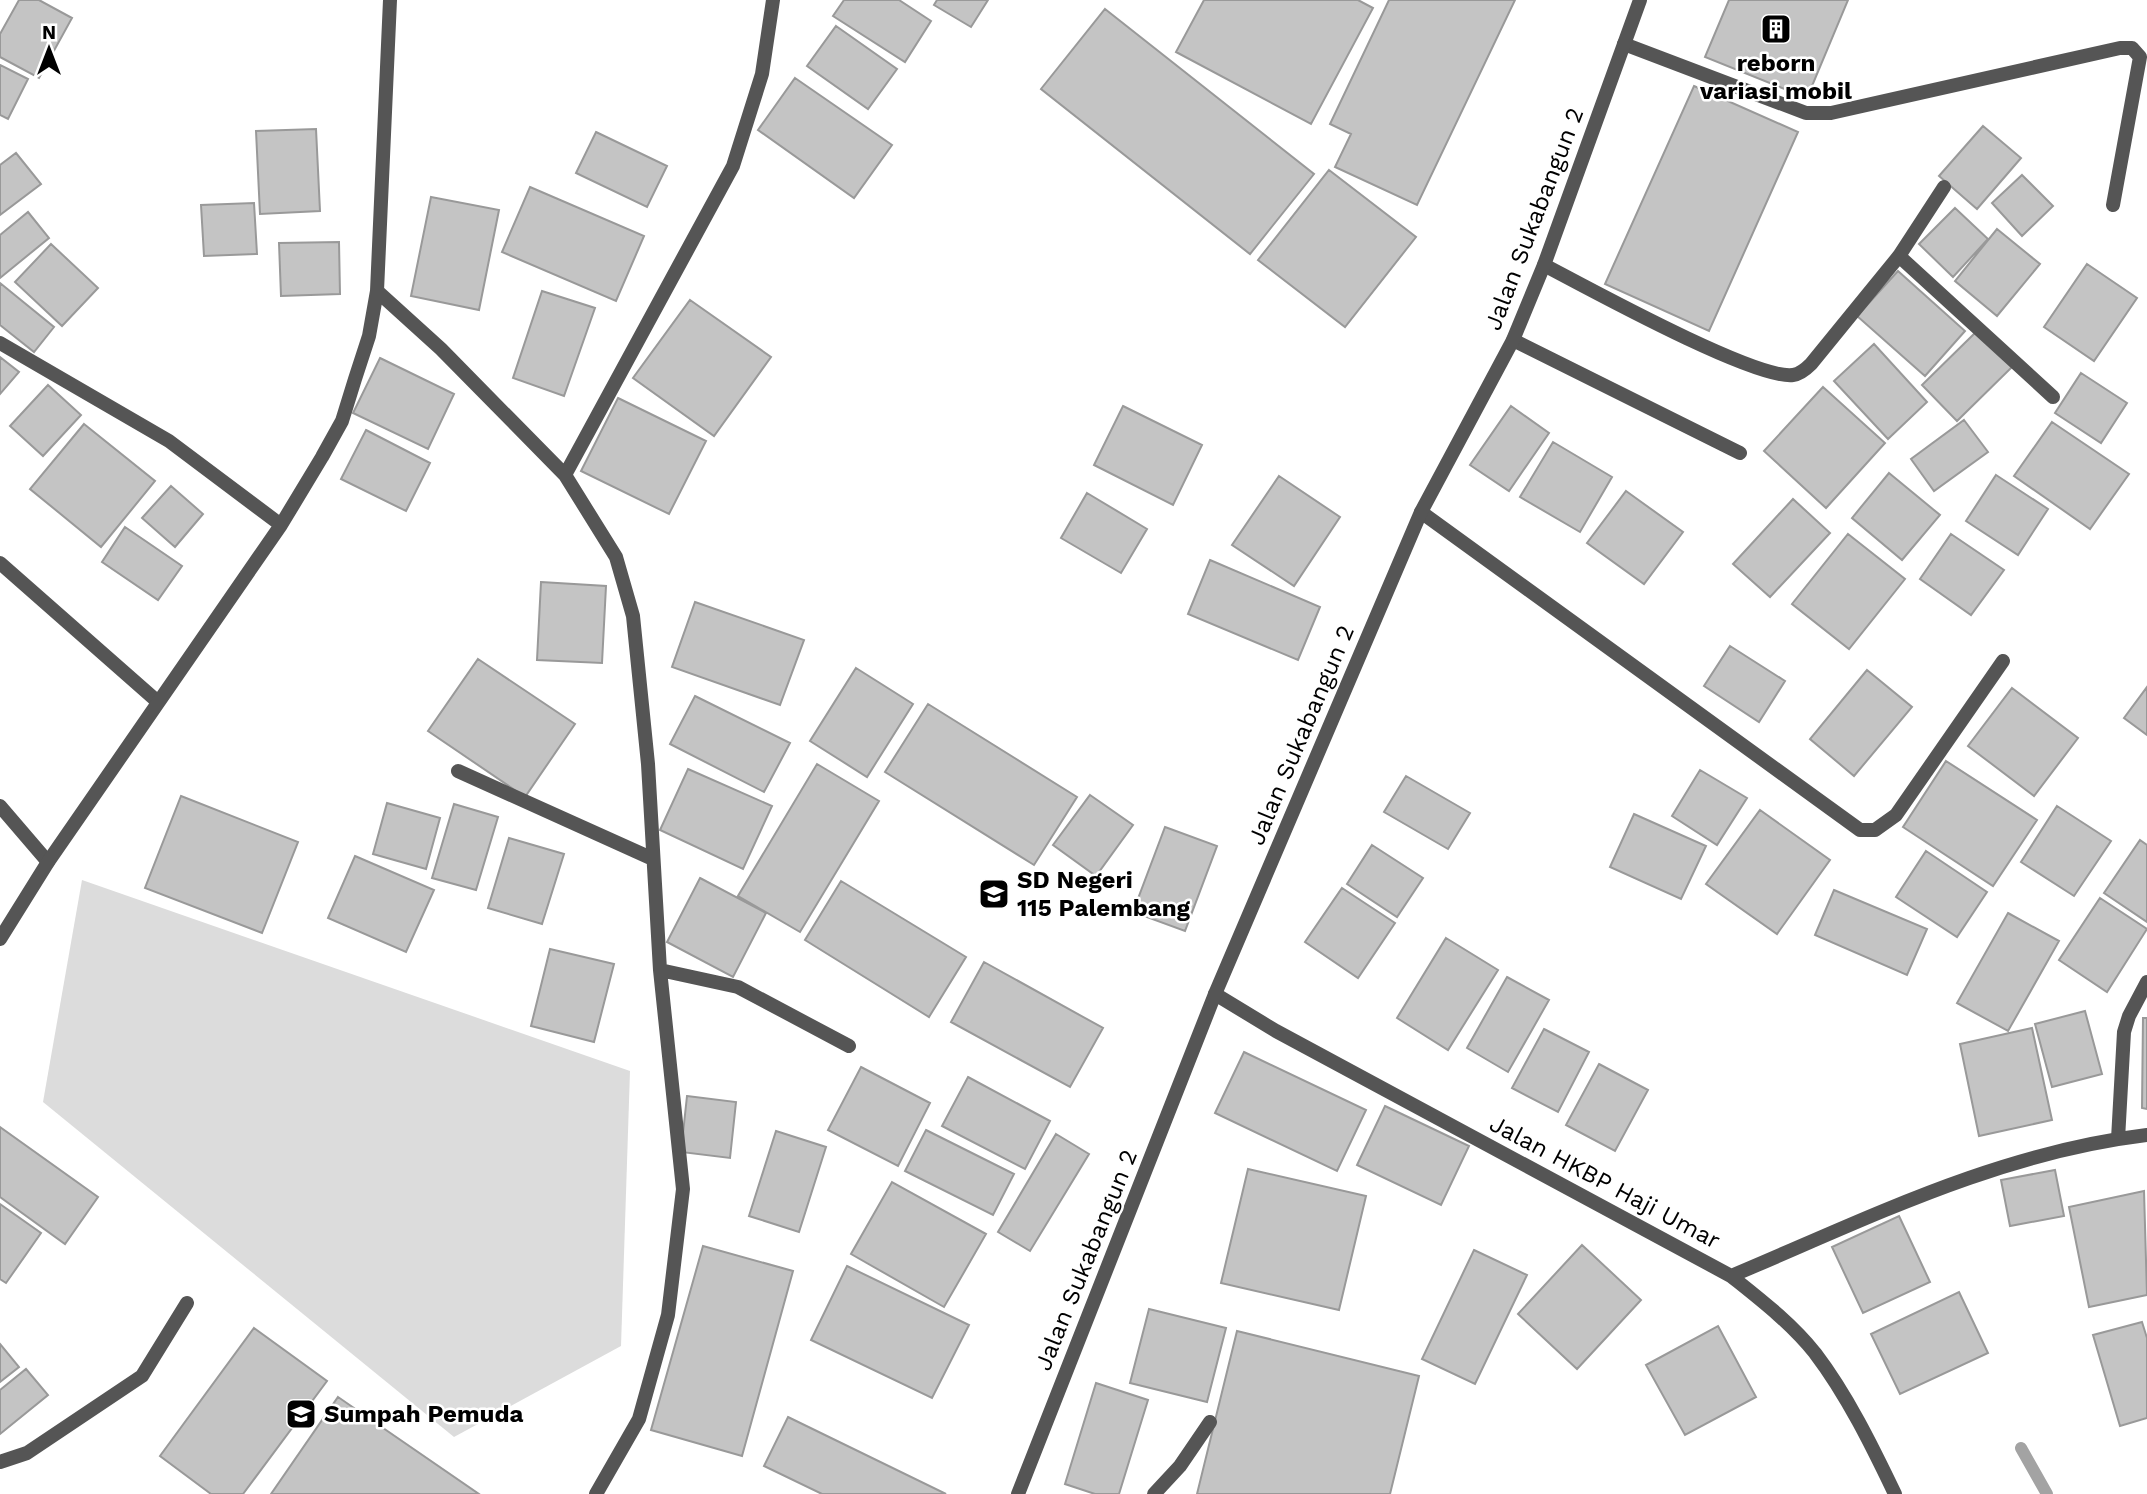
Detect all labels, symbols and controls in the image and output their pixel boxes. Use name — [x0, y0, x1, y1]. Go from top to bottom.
building icon: reborn variasi mobil — [1759, 12, 1793, 46]
north arrow — [14, 14, 84, 84]
text: N — [42, 21, 56, 44]
place label: reborn variasi mobil — [1699, 49, 1852, 105]
street label: Jalan Sukabangun 2 — [1479, 104, 1589, 334]
street label: Jalan Sukabangun 2 — [1242, 621, 1360, 849]
place label: SD Negeri 115 Palembang — [1017, 866, 1191, 922]
school or university icon: SD Negeri 115 Palembang — [977, 877, 1011, 911]
street label: Jalan HKBP Haji Umar — [1485, 1109, 1725, 1255]
street label: Jalan Sukabangun 2 — [1029, 1145, 1143, 1375]
school or university icon: Sumpah Pemuda — [284, 1397, 318, 1431]
place label: Sumpah Pemuda — [324, 1400, 523, 1428]

